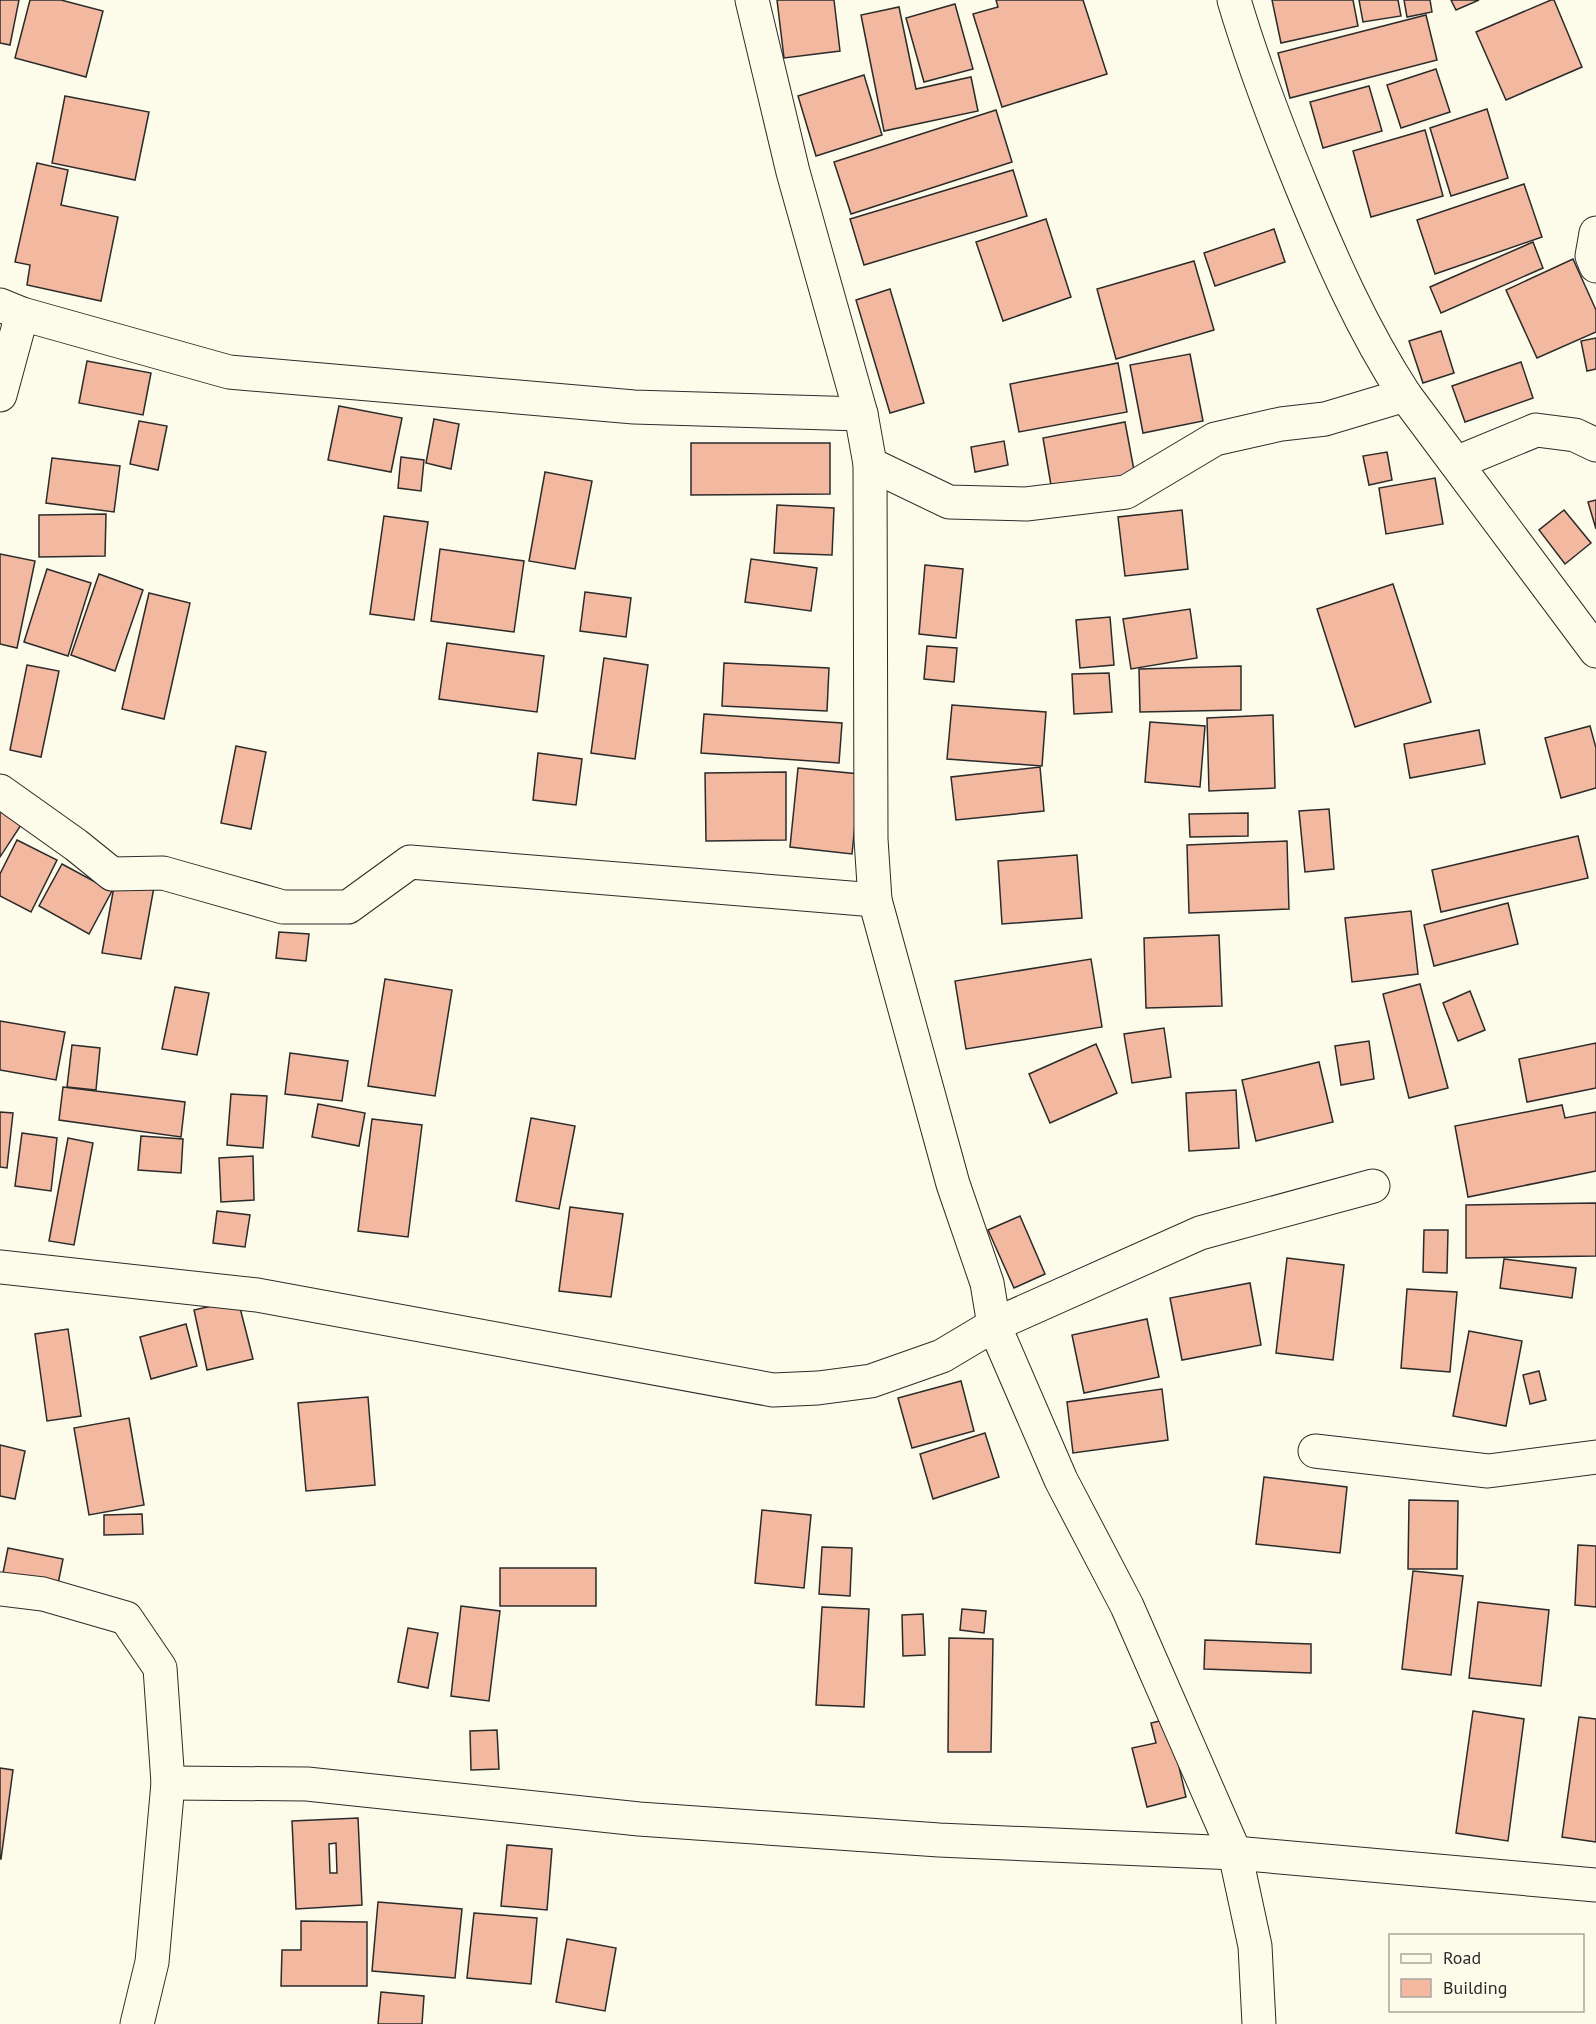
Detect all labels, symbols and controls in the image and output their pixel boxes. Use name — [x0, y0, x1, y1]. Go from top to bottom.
legend — [1389, 1934, 1584, 2012]
text: Road — [1443, 1946, 1481, 1969]
text: Building — [1443, 1976, 1507, 1999]

